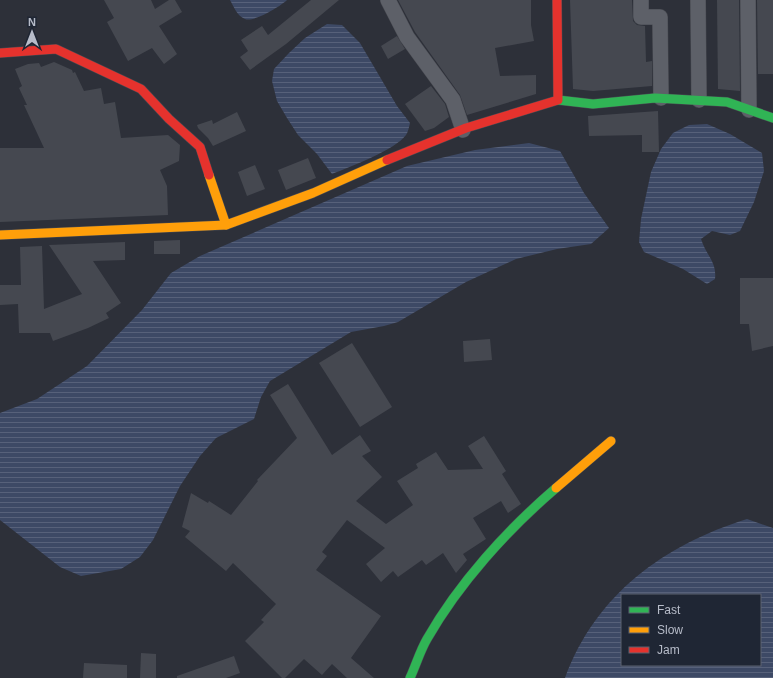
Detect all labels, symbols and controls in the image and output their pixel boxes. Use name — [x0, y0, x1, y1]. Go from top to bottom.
north arrow — [12, 12, 52, 52]
text: N — [28, 16, 36, 28]
legend — [621, 594, 761, 666]
text: Fast — [657, 603, 681, 617]
text: Slow — [657, 623, 683, 637]
text: Jam — [657, 643, 680, 657]

